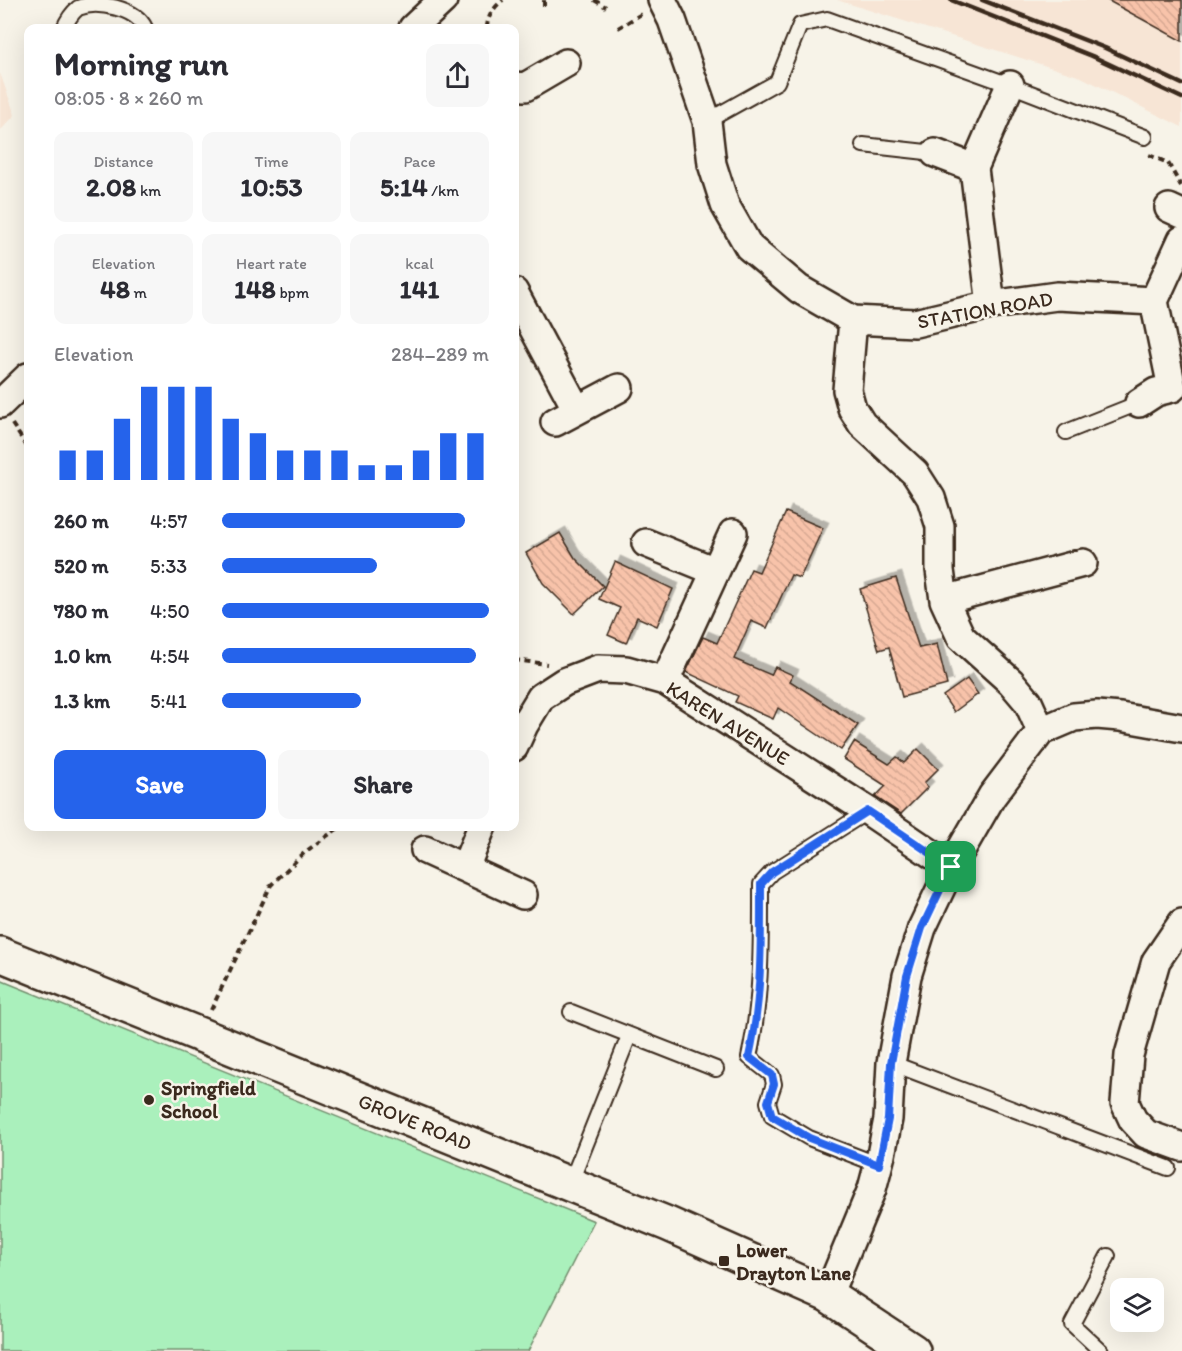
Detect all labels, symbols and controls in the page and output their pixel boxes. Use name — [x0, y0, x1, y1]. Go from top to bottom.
text: Morning run — [54, 44, 229, 83]
button: share — [426, 44, 489, 107]
text: 08:05 · 8 × 260 m — [54, 86, 203, 110]
text: Distance — [94, 152, 153, 171]
text: Time — [254, 152, 289, 171]
text: Pace — [403, 152, 436, 171]
text: 2.08 — [86, 171, 136, 203]
text: 10:53 — [240, 171, 303, 203]
text: 5:14 — [380, 171, 428, 203]
text: km — [136, 181, 161, 200]
text: /km — [428, 181, 459, 200]
text: Elevation — [92, 254, 155, 273]
text: Heart rate — [236, 254, 307, 273]
text: kcal — [405, 254, 434, 273]
text: 48 — [100, 273, 130, 305]
text: 148 — [234, 273, 276, 305]
text: 141 — [400, 273, 439, 305]
text: m — [130, 283, 147, 302]
text: bpm — [276, 283, 309, 302]
street label: STATION ROAD — [915, 286, 1055, 334]
text: Elevation — [54, 342, 133, 366]
text: 284–289 m — [391, 342, 489, 366]
text: 260 m — [54, 509, 109, 533]
text: 4:57 — [150, 509, 187, 533]
text: 520 m — [54, 554, 109, 578]
text: 5:33 — [150, 554, 187, 578]
text: 780 m — [54, 599, 109, 623]
text: 4:50 — [150, 599, 190, 623]
text: 1.0 km — [54, 644, 111, 668]
text: 4:54 — [150, 644, 189, 668]
street label: KAREN AVENUE — [662, 676, 794, 770]
text: 1.3 km — [54, 689, 110, 713]
text: 5:41 — [150, 689, 187, 713]
button: Save — [54, 750, 266, 819]
button: Share — [278, 750, 489, 819]
pin — [925, 841, 976, 892]
icon: arrive — [934, 850, 967, 883]
place label: Springfield School — [161, 1076, 256, 1123]
street label: GROVE ROAD — [355, 1088, 475, 1156]
marker: Springfield School — [142, 1093, 156, 1107]
place label: Lower Drayton Lane — [736, 1238, 852, 1286]
marker: Lower Drayton Lane — [717, 1254, 731, 1268]
map controls — [1110, 1278, 1164, 1332]
button: layers — [1110, 1278, 1164, 1332]

